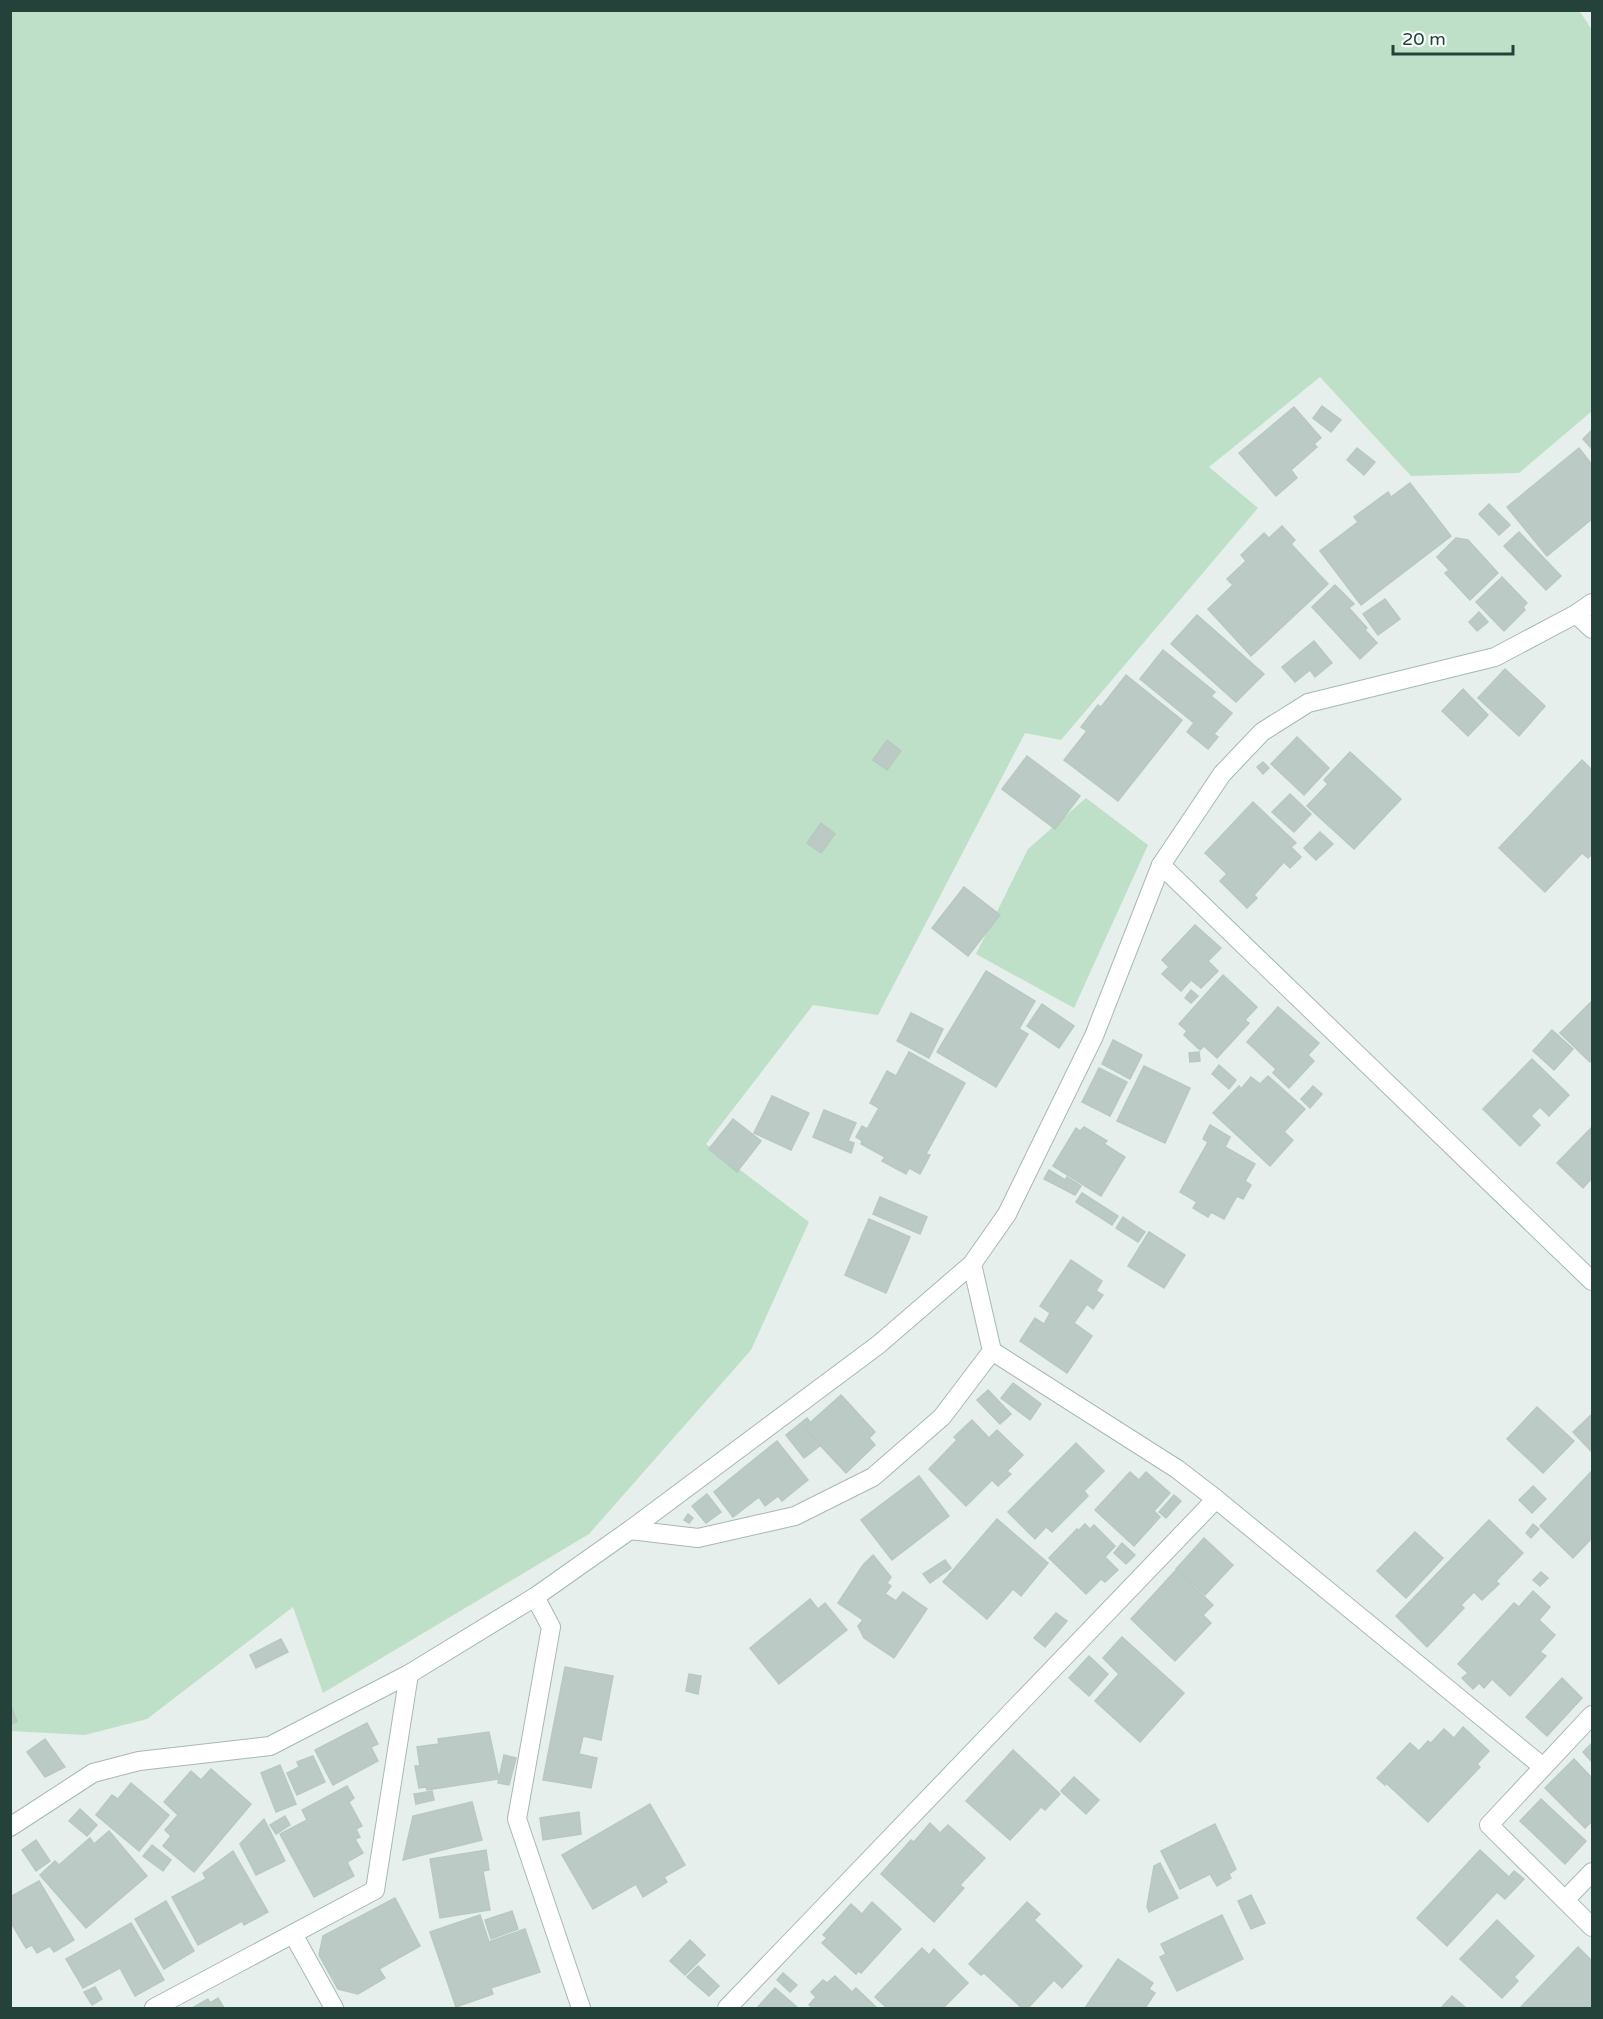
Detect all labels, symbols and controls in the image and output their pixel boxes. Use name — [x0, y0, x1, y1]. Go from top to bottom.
scale bar — [1393, 18, 1513, 56]
text: 20 m — [1402, 28, 1446, 50]

